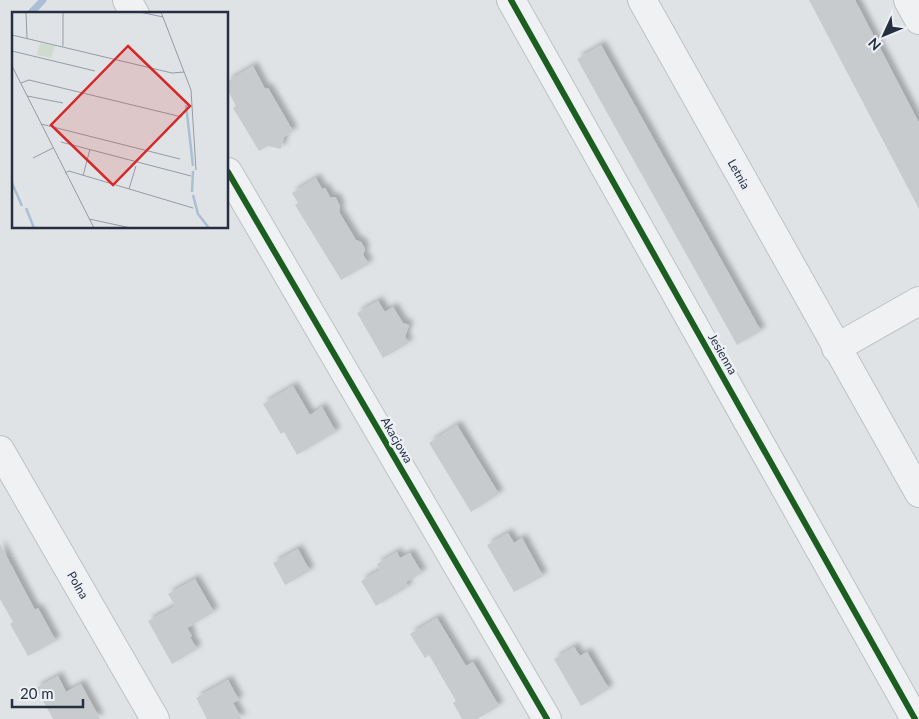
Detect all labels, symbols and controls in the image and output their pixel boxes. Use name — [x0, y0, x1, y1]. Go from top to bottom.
north arrow — [859, 10, 909, 60]
inset map — [12, 12, 229, 229]
text: N — [864, 35, 884, 54]
street label: Letnia — [725, 156, 753, 192]
street label: Jesienna — [705, 331, 741, 377]
street label: Akacjowa — [378, 414, 416, 466]
street label: Polna — [64, 569, 92, 601]
scale bar — [12, 676, 84, 708]
text: 20 m — [20, 684, 54, 702]

